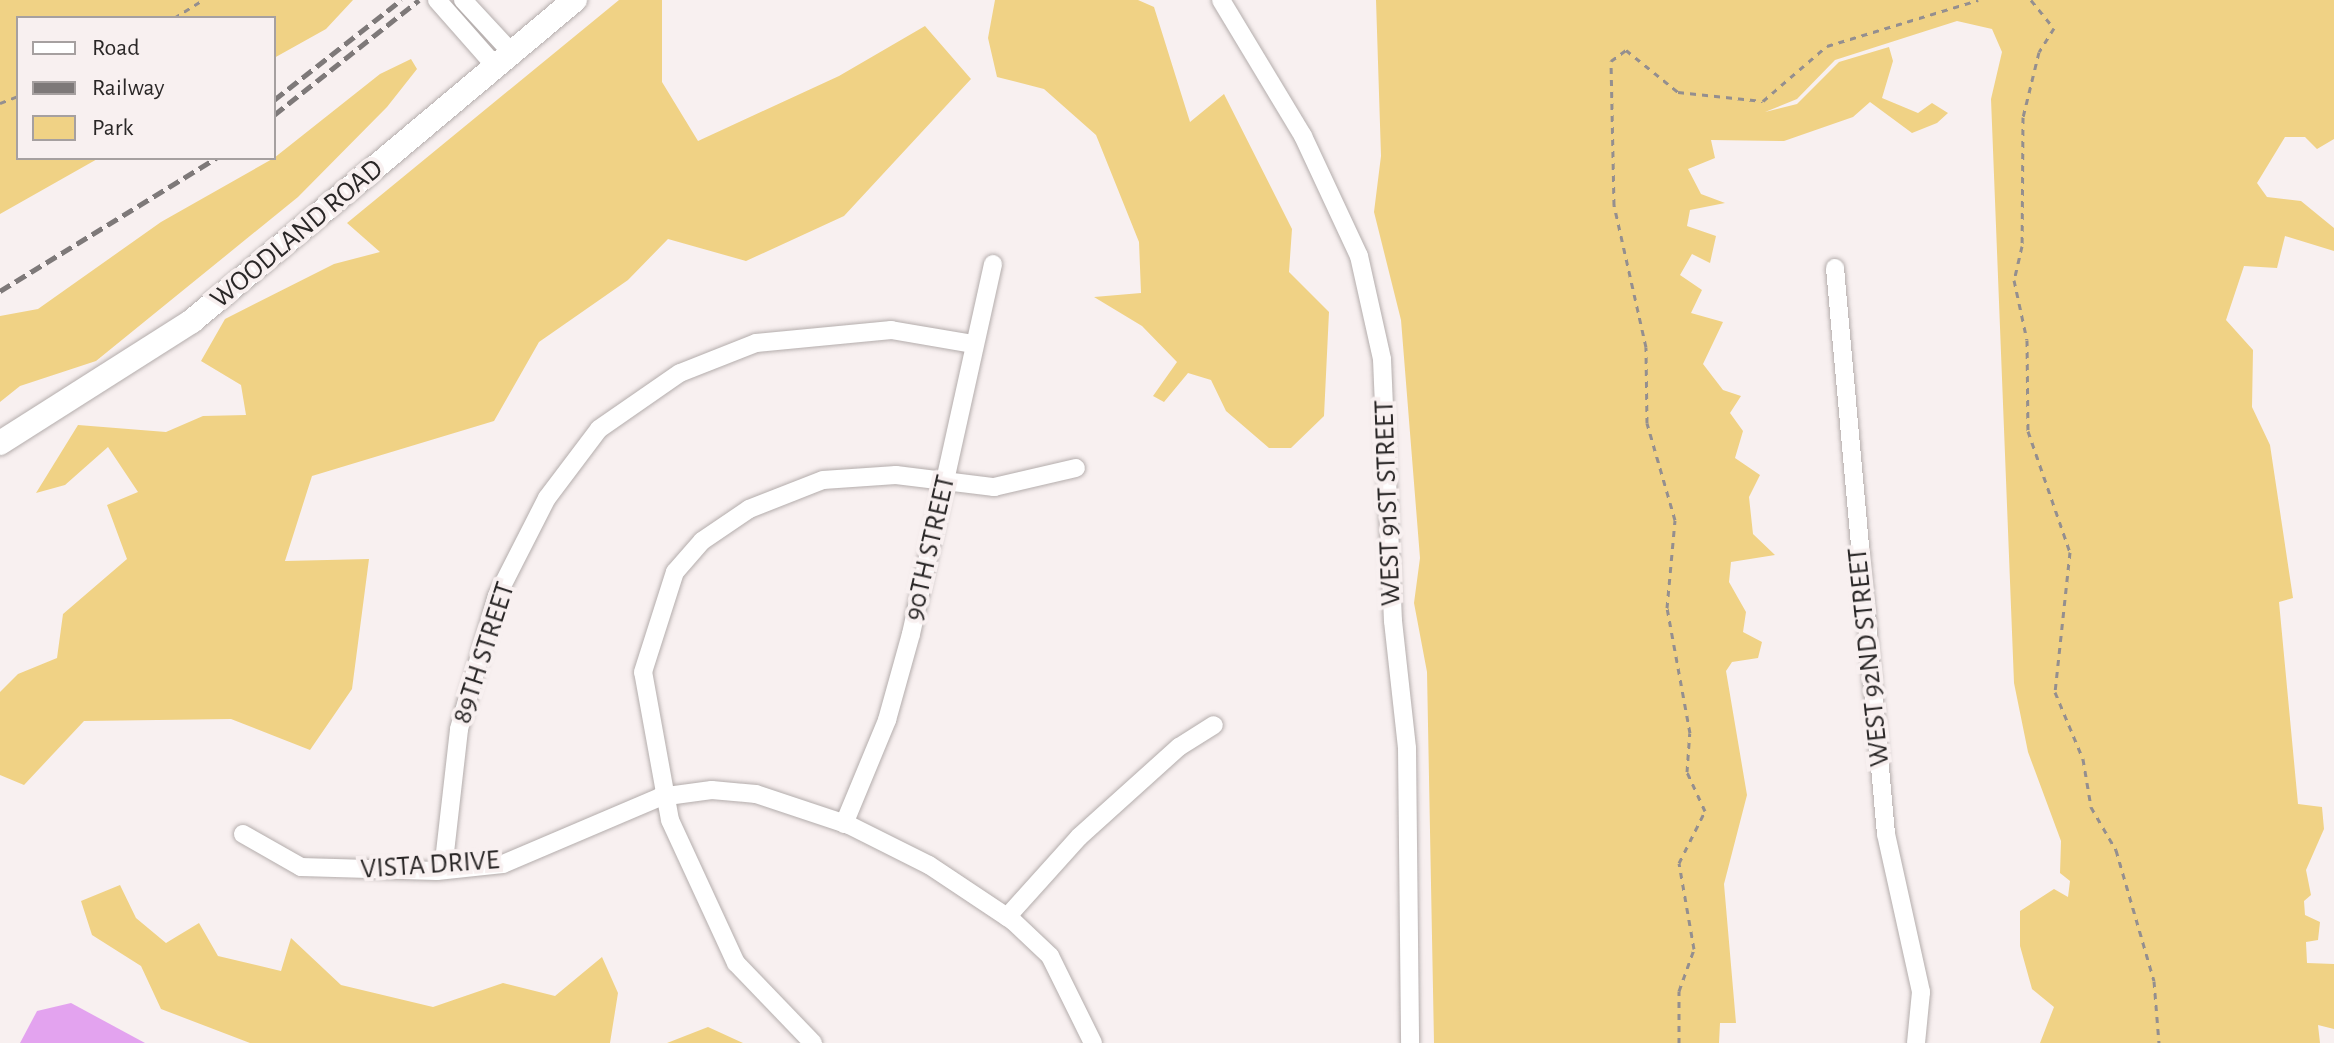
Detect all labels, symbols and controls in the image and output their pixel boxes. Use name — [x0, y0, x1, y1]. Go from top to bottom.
legend — [16, 16, 276, 160]
text: Road — [92, 36, 140, 60]
text: Railway — [92, 76, 164, 100]
text: Park — [92, 116, 133, 140]
street label: WOODLAND ROAD — [204, 152, 390, 316]
street label: WEST 91ST STREET — [1368, 399, 1408, 607]
street label: 90TH STREET — [897, 472, 963, 624]
street label: WEST 92ND STREET — [1841, 546, 1897, 768]
street label: 89TH STREET — [445, 578, 523, 728]
street label: VISTA DRIVE — [360, 843, 500, 887]

